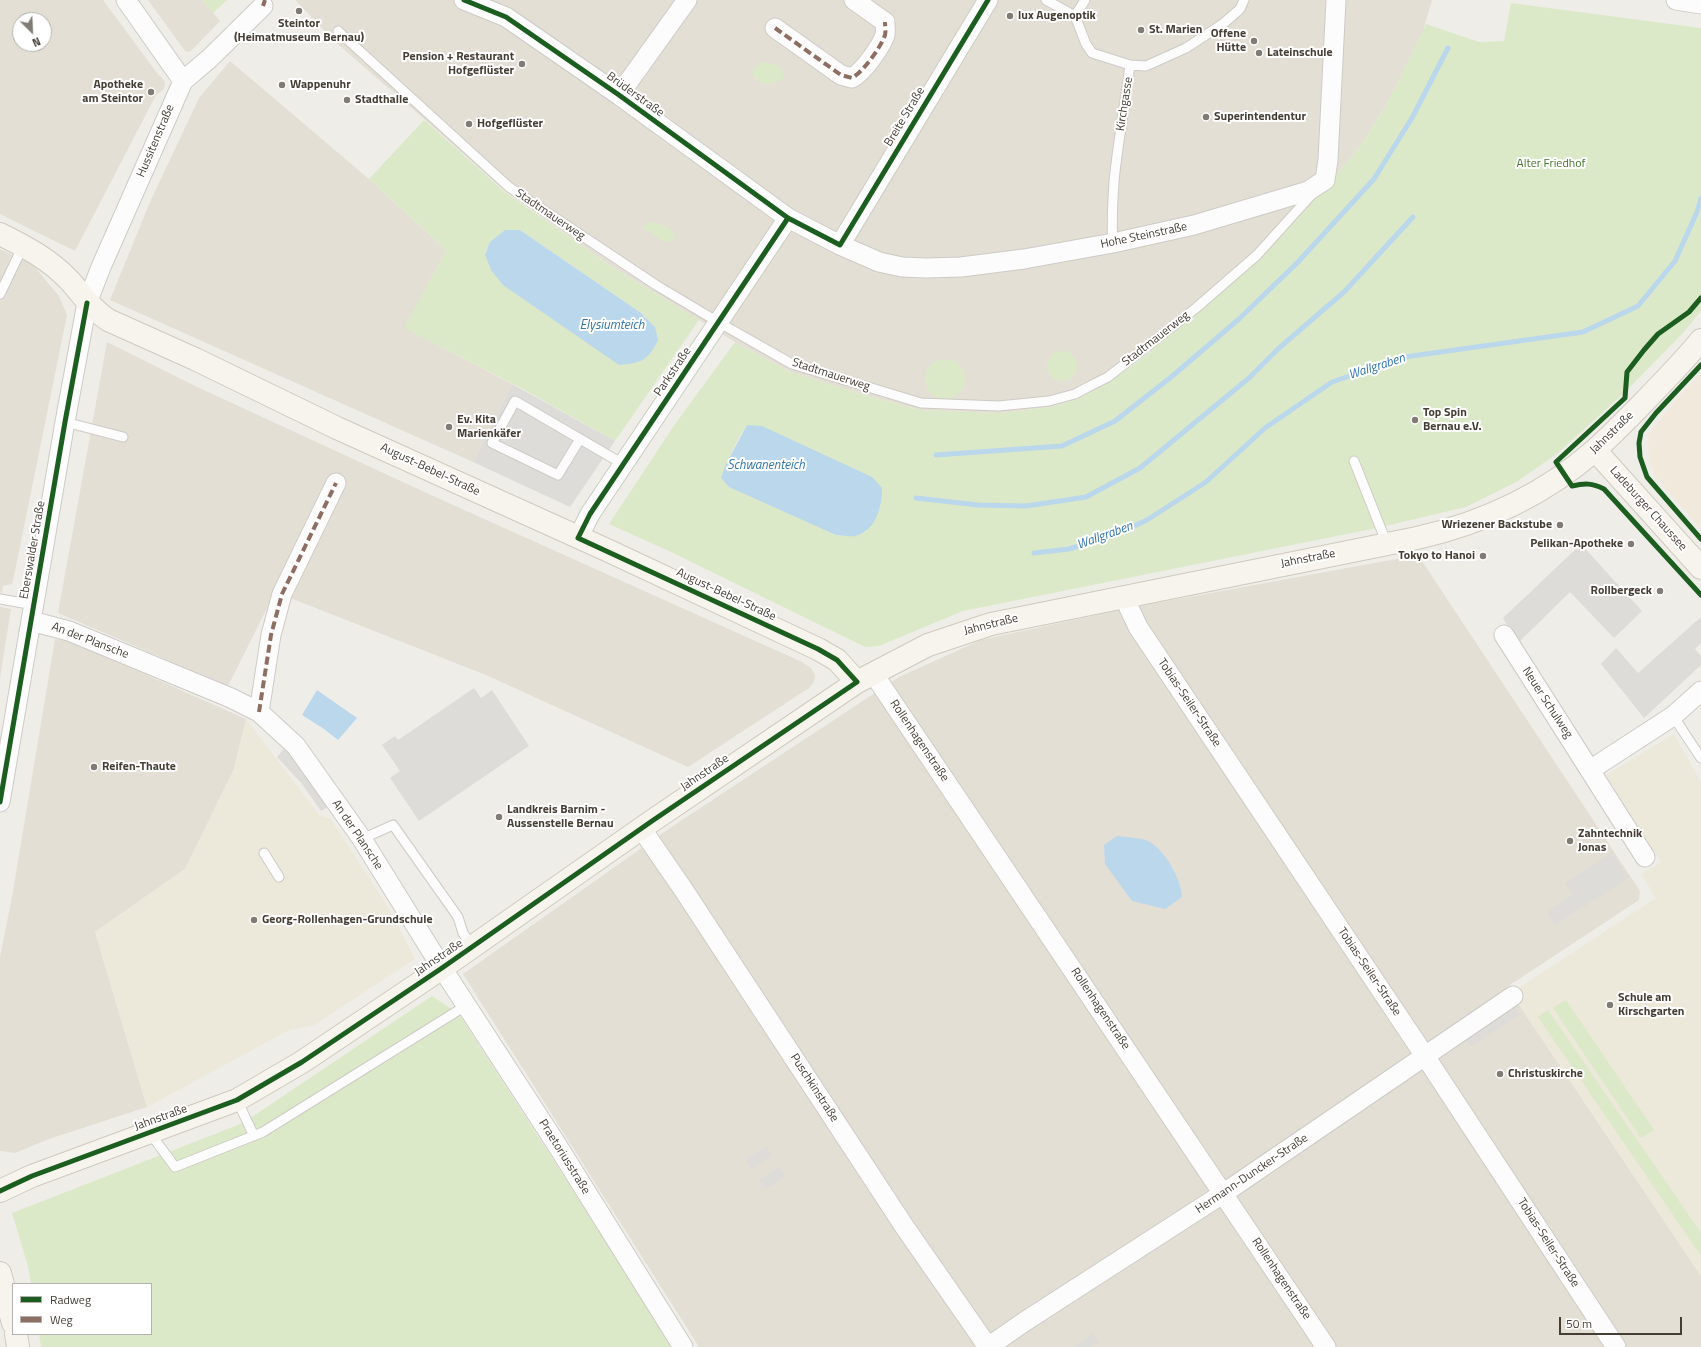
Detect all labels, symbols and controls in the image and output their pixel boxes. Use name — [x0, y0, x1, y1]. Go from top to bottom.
marker: Steintor (Heimatmuseum Bernau) — [294, 6, 304, 16]
place label: lux Augenoptik — [1018, 9, 1096, 23]
marker: lux Augenoptik — [1005, 11, 1015, 21]
north arrow — [12, 12, 52, 52]
place label: Steintor (Heimatmuseum Bernau) — [234, 17, 364, 45]
place label: St. Marien — [1149, 23, 1202, 37]
marker: St. Marien — [1136, 25, 1146, 35]
place label: Offene Hütte — [1211, 27, 1246, 55]
text: N — [30, 33, 43, 51]
marker: Offene Hütte — [1249, 36, 1259, 46]
place label: Lateinschule — [1267, 46, 1333, 60]
marker: Lateinschule — [1254, 48, 1264, 58]
place label: Pension + Restaurant Hofgeflüster — [403, 50, 514, 78]
marker: Pension + Restaurant Hofgeflüster — [517, 59, 527, 69]
street label: Brüderstraße — [604, 69, 666, 121]
street label: Kirchgasse — [1114, 76, 1136, 132]
place label: Apotheke am Steintor — [82, 78, 143, 106]
place label: Wappenuhr — [290, 78, 351, 92]
marker: Wappenuhr — [277, 80, 287, 90]
street label: Breite Straße — [882, 85, 928, 149]
marker: Apotheke am Steintor — [146, 87, 156, 97]
place label: Stadthalle — [355, 93, 408, 107]
marker: Stadthalle — [342, 95, 352, 105]
street label: Hussitenstraße — [134, 102, 178, 180]
place label: Superintendentur — [1214, 110, 1306, 124]
marker: Superintendentur — [1201, 112, 1211, 122]
place label: Hofgeflüster — [477, 117, 543, 131]
marker: Hofgeflüster — [464, 119, 474, 129]
park label: Alter Friedhof — [1517, 157, 1585, 171]
street label: Stadtmauerweg — [512, 186, 588, 244]
street label: Hohe Steinstraße — [1099, 220, 1189, 252]
street label: Stadtmauerweg — [1120, 308, 1192, 370]
water label: Elysiumteich — [580, 318, 644, 334]
street label: Parkstraße — [651, 345, 695, 399]
water label: Wallgraben — [1347, 351, 1407, 383]
street label: Stadtmauerweg — [790, 356, 872, 394]
place label: Top Spin Bernau e.V. — [1423, 406, 1481, 434]
street label: Jahnstraße — [1587, 409, 1637, 457]
place label: Ev. Kita Marienkäfer — [457, 413, 521, 441]
marker: Top Spin Bernau e.V. — [1410, 415, 1420, 425]
marker: Ev. Kita Marienkäfer — [444, 422, 454, 432]
street label: August-Bebel-Straße — [378, 441, 482, 499]
water label: Schwanenteich — [727, 458, 805, 474]
street label: Ladeburger Chaussee — [1606, 464, 1690, 554]
street label: Eberswalder Straße — [17, 500, 49, 600]
place label: Wriezener Backstube — [1442, 518, 1552, 532]
water label: Wallgraben — [1075, 519, 1135, 553]
marker: Wriezener Backstube — [1555, 520, 1565, 530]
place label: Pelikan-Apotheke — [1530, 537, 1623, 551]
marker: Pelikan-Apotheke — [1626, 539, 1636, 549]
street label: Jahnstraße — [1279, 547, 1337, 571]
place label: Tokyo to Hanoi — [1398, 549, 1475, 563]
marker: Tokyo to Hanoi — [1478, 551, 1488, 561]
street label: August-Bebel-Straße — [674, 566, 778, 624]
place label: Rollbergeck — [1591, 584, 1652, 598]
marker: Rollbergeck — [1655, 586, 1665, 596]
street label: Jahnstraße — [962, 611, 1020, 639]
street label: An der Plansche — [50, 620, 130, 662]
street label: Tobias-Seiler-Straße — [1154, 656, 1224, 750]
street label: Neuer Schulweg — [1519, 665, 1575, 741]
street label: Rollenhagenstraße — [886, 697, 952, 785]
street label: Jahnstraße — [678, 752, 732, 794]
place label: Reifen-Thaute — [102, 760, 176, 774]
marker: Reifen-Thaute — [89, 762, 99, 772]
street label: An der Plansche — [328, 797, 386, 873]
place label: Landkreis Barnim - Aussenstelle Bernau — [507, 803, 614, 831]
marker: Landkreis Barnim - Aussenstelle Bernau — [494, 812, 504, 822]
place label: Zahntechnik Jonas — [1578, 827, 1642, 855]
marker: Zahntechnik Jonas — [1565, 836, 1575, 846]
place label: Georg-Rollenhagen-Grundschule — [262, 913, 433, 927]
marker: Georg-Rollenhagen-Grundschule — [249, 915, 259, 925]
street label: Tobias-Seiler-Straße — [1334, 925, 1404, 1019]
street label: Jahnstraße — [412, 937, 466, 979]
street label: Rollenhagenstraße — [1067, 965, 1133, 1053]
place label: Schule am Kirschgarten — [1618, 991, 1684, 1019]
marker: Schule am Kirschgarten — [1605, 1000, 1615, 1010]
street label: Puschkinstraße — [787, 1051, 841, 1125]
place label: Christuskirche — [1508, 1067, 1583, 1081]
marker: Christuskirche — [1495, 1069, 1505, 1079]
street label: Jahnstraße — [133, 1102, 189, 1134]
street label: Praetoriusstraße — [535, 1117, 593, 1197]
street label: Hermann-Duncker-Straße — [1193, 1131, 1311, 1217]
street label: Tobias-Seiler-Straße — [1514, 1196, 1582, 1290]
street label: Rollenhagenstraße — [1248, 1235, 1314, 1323]
legend — [12, 1283, 152, 1335]
text: Radweg — [50, 1290, 91, 1309]
scale bar — [1561, 1309, 1684, 1335]
text: Weg — [50, 1310, 73, 1329]
text: 50 m — [1566, 1314, 1592, 1333]

